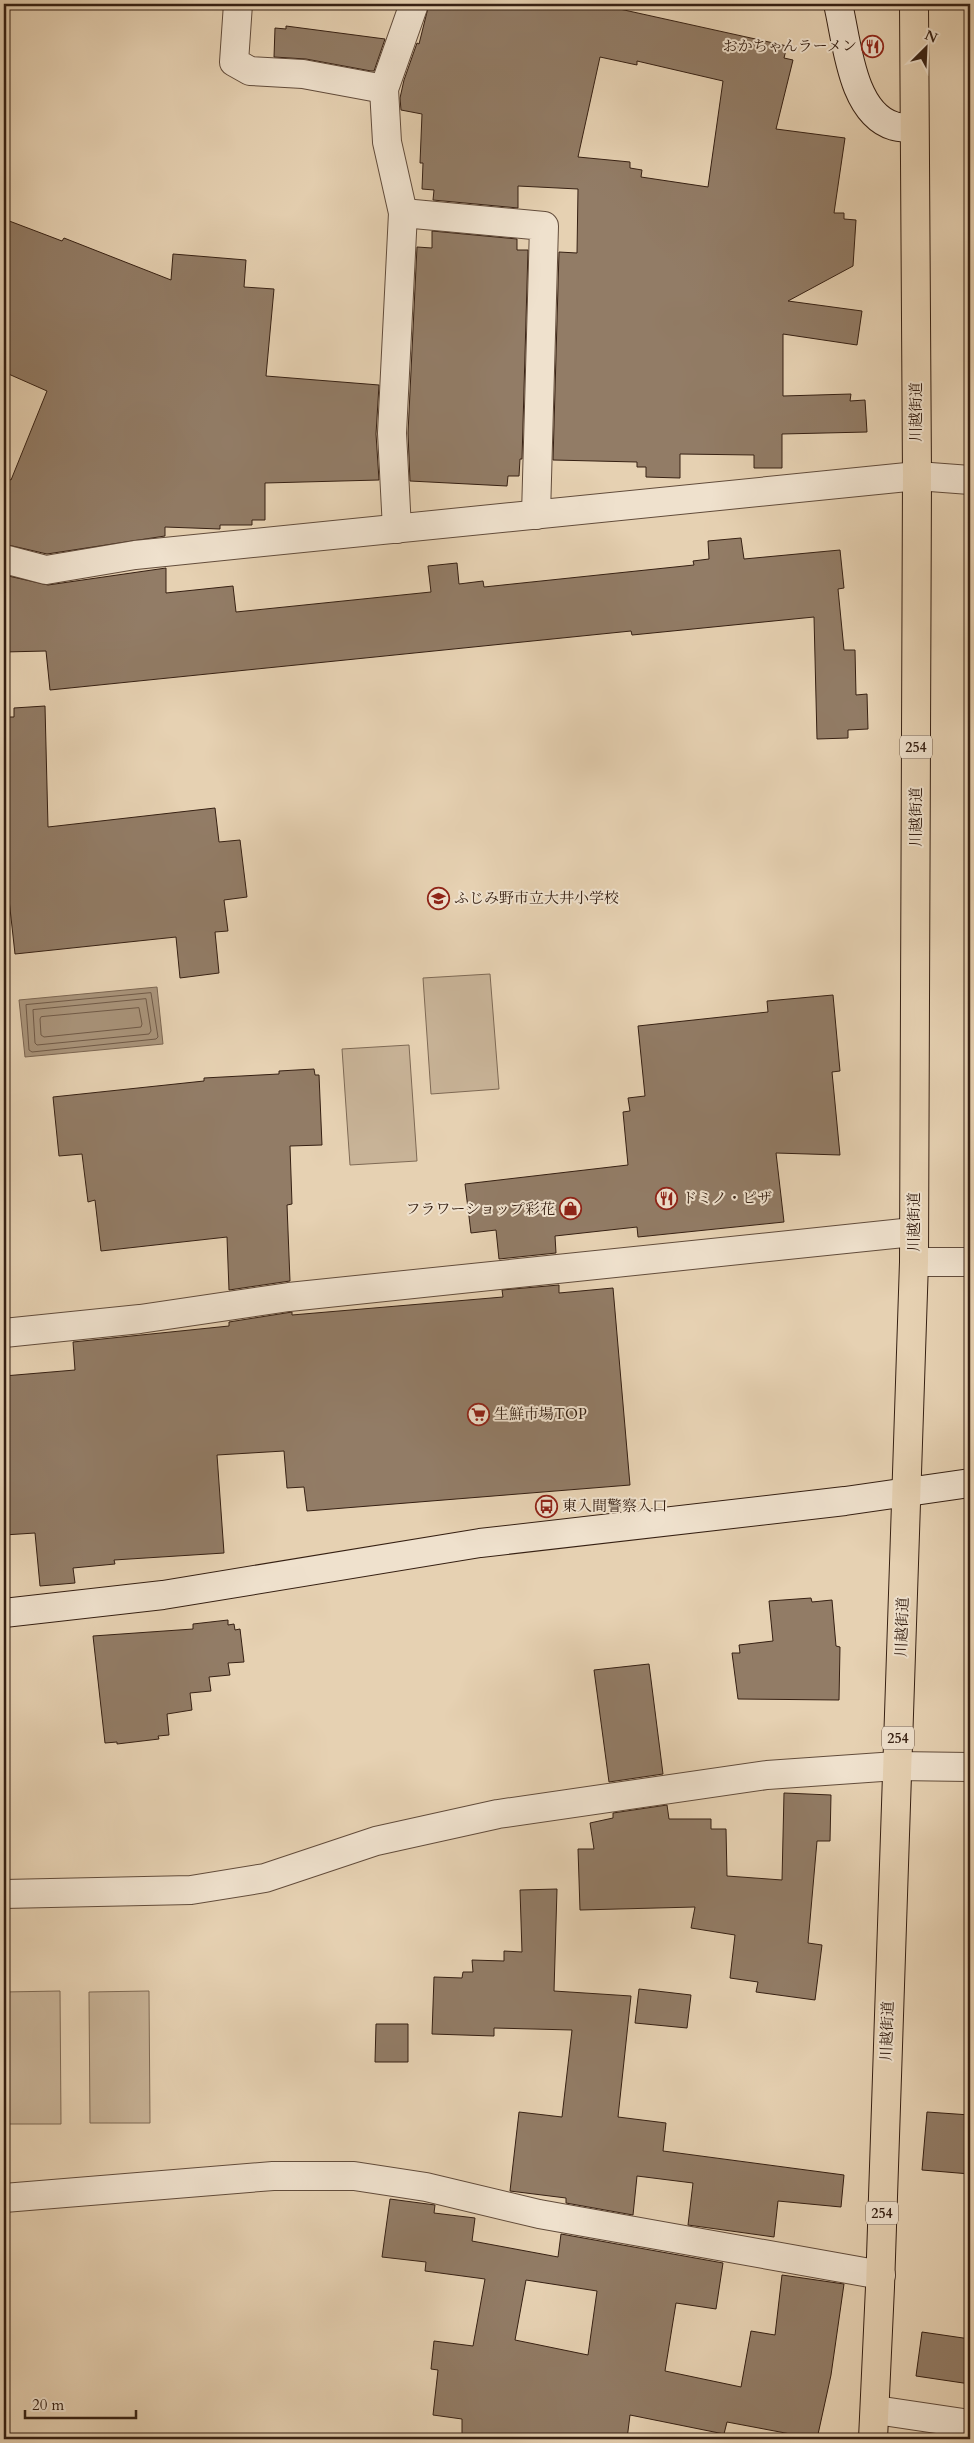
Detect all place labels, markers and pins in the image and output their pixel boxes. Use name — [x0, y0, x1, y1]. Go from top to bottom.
restaurant icon: おかちゃんラーメン — [861, 34, 885, 58]
place label: おかちゃんラーメン — [723, 36, 857, 56]
school or university icon: ふじみ野市立大井小学校 — [426, 886, 450, 910]
place label: ふじみ野市立大井小学校 — [454, 888, 619, 908]
restaurant icon: ドミノ・ピザ — [654, 1186, 678, 1210]
place label: ドミノ・ピザ — [682, 1188, 772, 1208]
shop icon: フラワーショップ彩花 — [559, 1197, 583, 1221]
place label: フラワーショップ彩花 — [406, 1199, 555, 1219]
supermarket icon: 生鮮市場TOP — [466, 1402, 490, 1426]
place label: 生鮮市場TOP — [494, 1404, 587, 1424]
bus stop icon: 東入間警察入口 — [534, 1494, 558, 1518]
place label: 東入間警察入口 — [562, 1496, 667, 1516]

